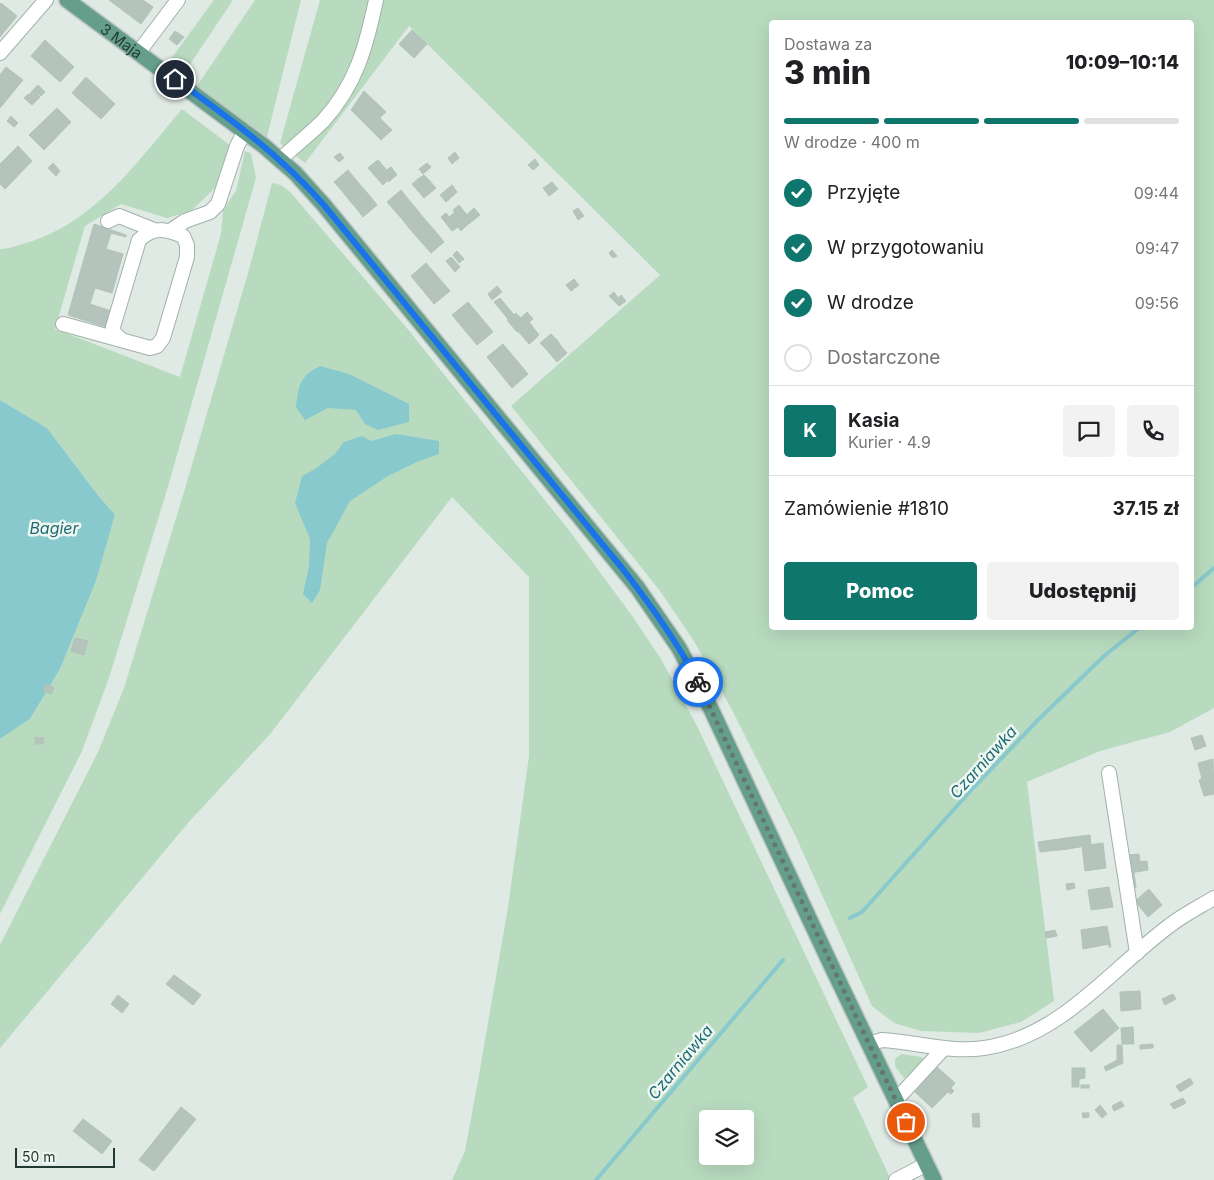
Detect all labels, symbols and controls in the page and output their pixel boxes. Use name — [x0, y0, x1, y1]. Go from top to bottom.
street label: 3 Maja — [97, 19, 146, 62]
text: Dostawa za — [784, 34, 872, 54]
text: 10:09–10:14 — [1066, 51, 1179, 74]
text: 3 min — [784, 53, 871, 92]
pin — [154, 58, 196, 100]
icon: home — [161, 65, 189, 93]
text: W drodze · 400 m — [784, 132, 920, 152]
icon: check — [784, 179, 812, 207]
text: Przyjęte — [827, 181, 900, 204]
text: 09:44 — [1134, 183, 1179, 203]
icon: check — [784, 234, 812, 262]
text: W przygotowaniu — [827, 236, 984, 259]
text: 09:47 — [1135, 238, 1179, 258]
icon: check — [784, 289, 812, 317]
text: W drodze — [827, 291, 914, 314]
text: 09:56 — [1135, 293, 1179, 313]
text: Dostarczone — [827, 346, 940, 369]
button: chat — [1063, 405, 1115, 457]
button: phone — [1127, 405, 1179, 457]
text: Kasia — [848, 409, 900, 432]
text: K — [803, 419, 817, 442]
text: Kurier · 4.9 — [848, 432, 931, 452]
text: Zamówienie #1810 — [784, 497, 949, 520]
text: 37.15 zł — [1113, 497, 1179, 520]
water label: Bagier — [29, 518, 80, 538]
button: Pomoc — [784, 562, 977, 620]
button: Udostępnij — [987, 562, 1179, 620]
courier — [673, 657, 723, 707]
icon: bike — [684, 668, 712, 696]
water label: Czarniawka — [945, 721, 1021, 802]
water label: Czarniawka — [643, 1021, 717, 1103]
pin — [885, 1101, 927, 1143]
icon: bag — [892, 1108, 920, 1136]
map controls — [699, 1110, 754, 1165]
button: layers — [699, 1110, 754, 1165]
scale bar — [15, 1145, 115, 1168]
text: 50 m — [22, 1148, 56, 1165]

